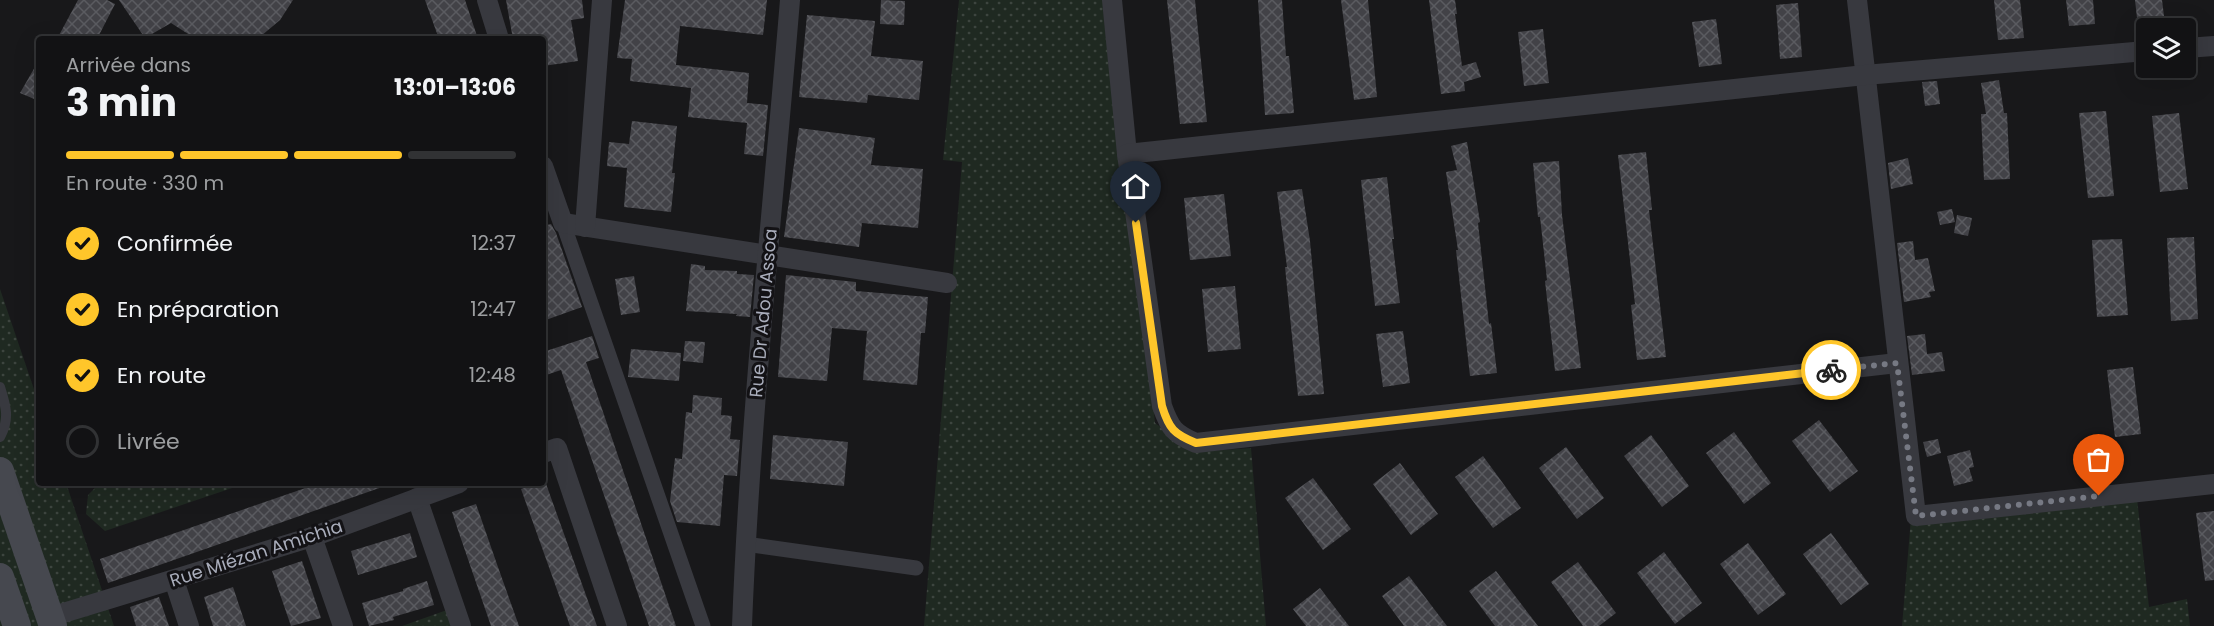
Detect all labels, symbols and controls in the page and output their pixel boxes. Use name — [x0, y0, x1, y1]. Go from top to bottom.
map controls — [2136, 18, 2196, 78]
button: layers — [2136, 18, 2196, 78]
text: Arrivée dans — [66, 51, 191, 79]
text: 13:01–13:06 — [394, 72, 516, 103]
text: 3 min — [66, 75, 177, 130]
pin — [1110, 161, 1161, 223]
text: En route · 330 m — [66, 169, 224, 197]
icon: home — [1119, 170, 1152, 203]
icon: check — [66, 227, 99, 260]
text: Confirmée — [117, 228, 233, 259]
street label: Rue Dr Adou Assoa — [743, 228, 783, 398]
text: 12:37 — [471, 229, 516, 257]
icon: check — [66, 293, 99, 326]
text: En préparation — [117, 294, 279, 325]
text: 12:47 — [470, 295, 516, 323]
courier — [1801, 340, 1861, 400]
icon: bike — [1815, 354, 1848, 387]
icon: check — [66, 359, 99, 392]
text: En route — [117, 360, 206, 391]
text: 12:48 — [469, 361, 516, 389]
text: Livrée — [117, 426, 180, 457]
pin — [2073, 434, 2124, 496]
icon: bag — [2082, 443, 2115, 476]
street label: Rue Miézan Amichia — [166, 513, 346, 593]

